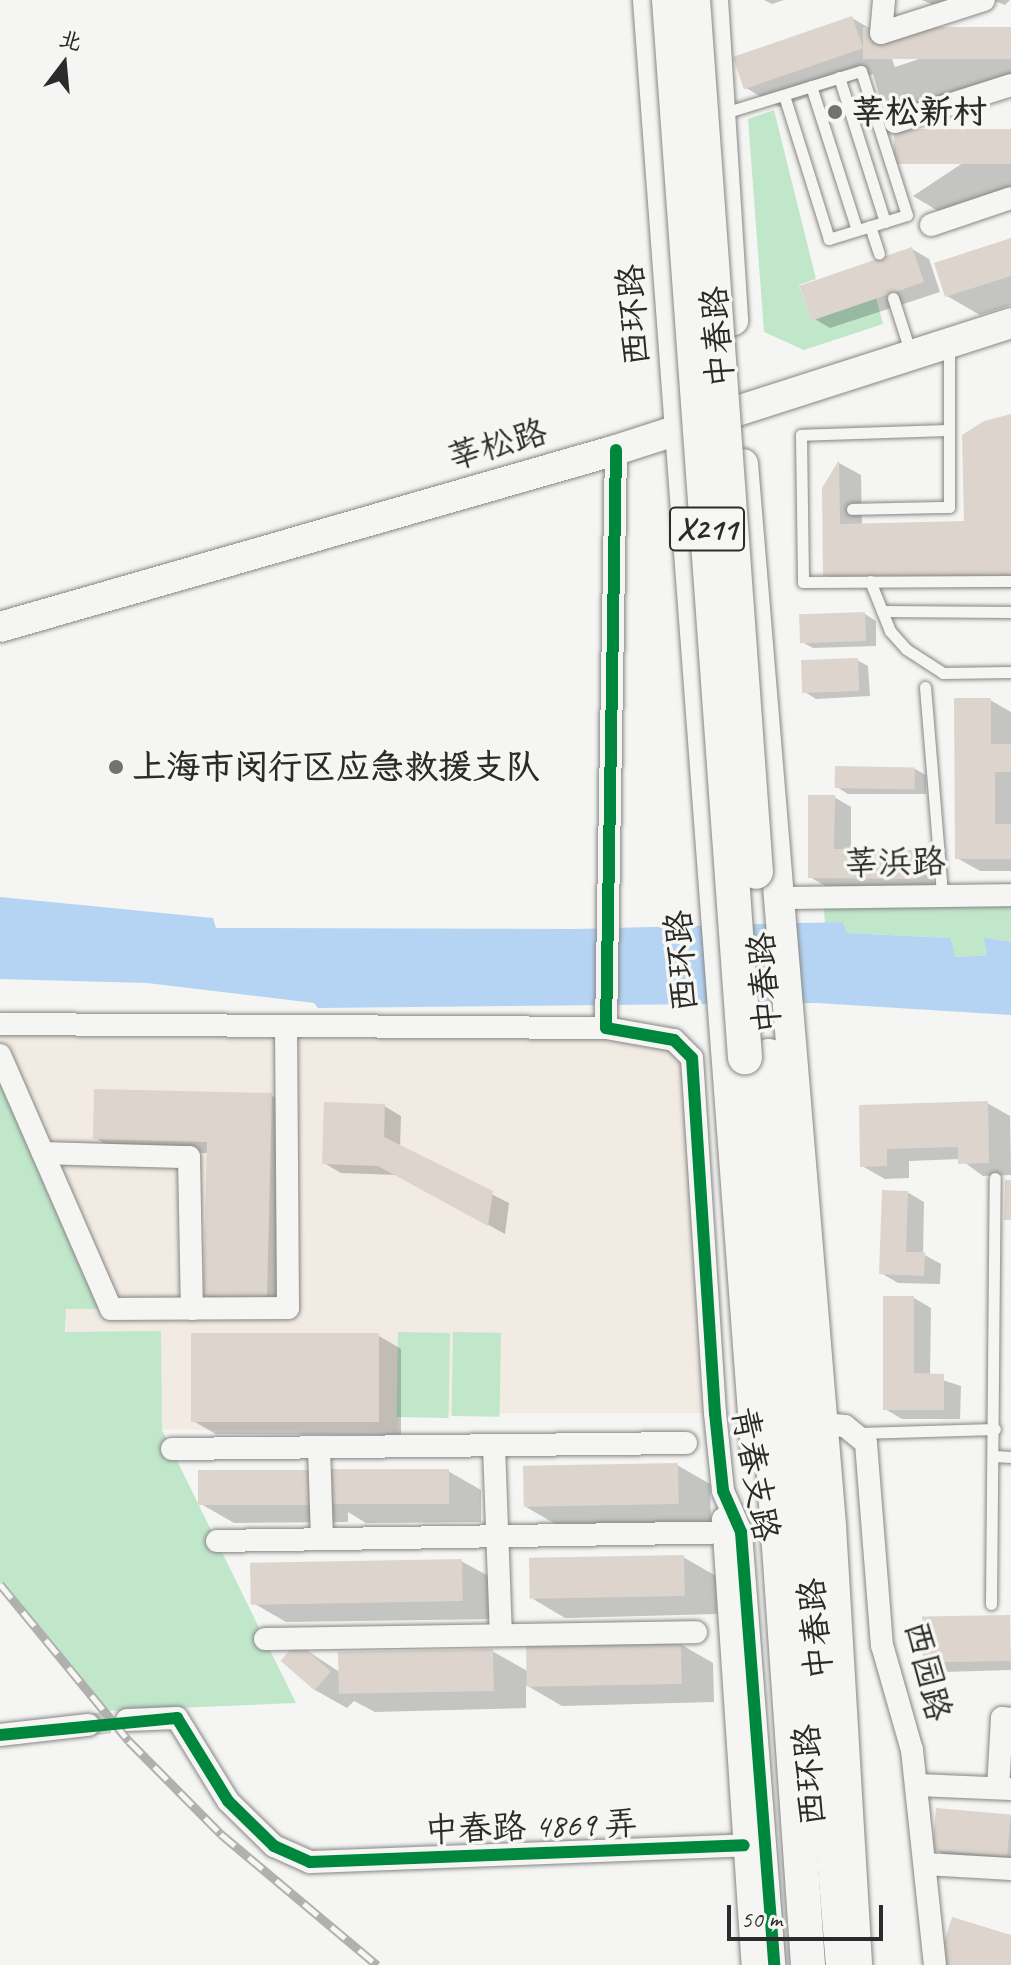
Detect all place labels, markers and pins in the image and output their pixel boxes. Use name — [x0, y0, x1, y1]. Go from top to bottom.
place label: 莘松新村 — [851, 92, 987, 132]
marker: 莘松新村 — [826, 103, 844, 121]
place label: 上海市闵行区应急救援支队 — [132, 747, 540, 787]
marker: 上海市闵行区应急救援支队 — [107, 758, 125, 776]

